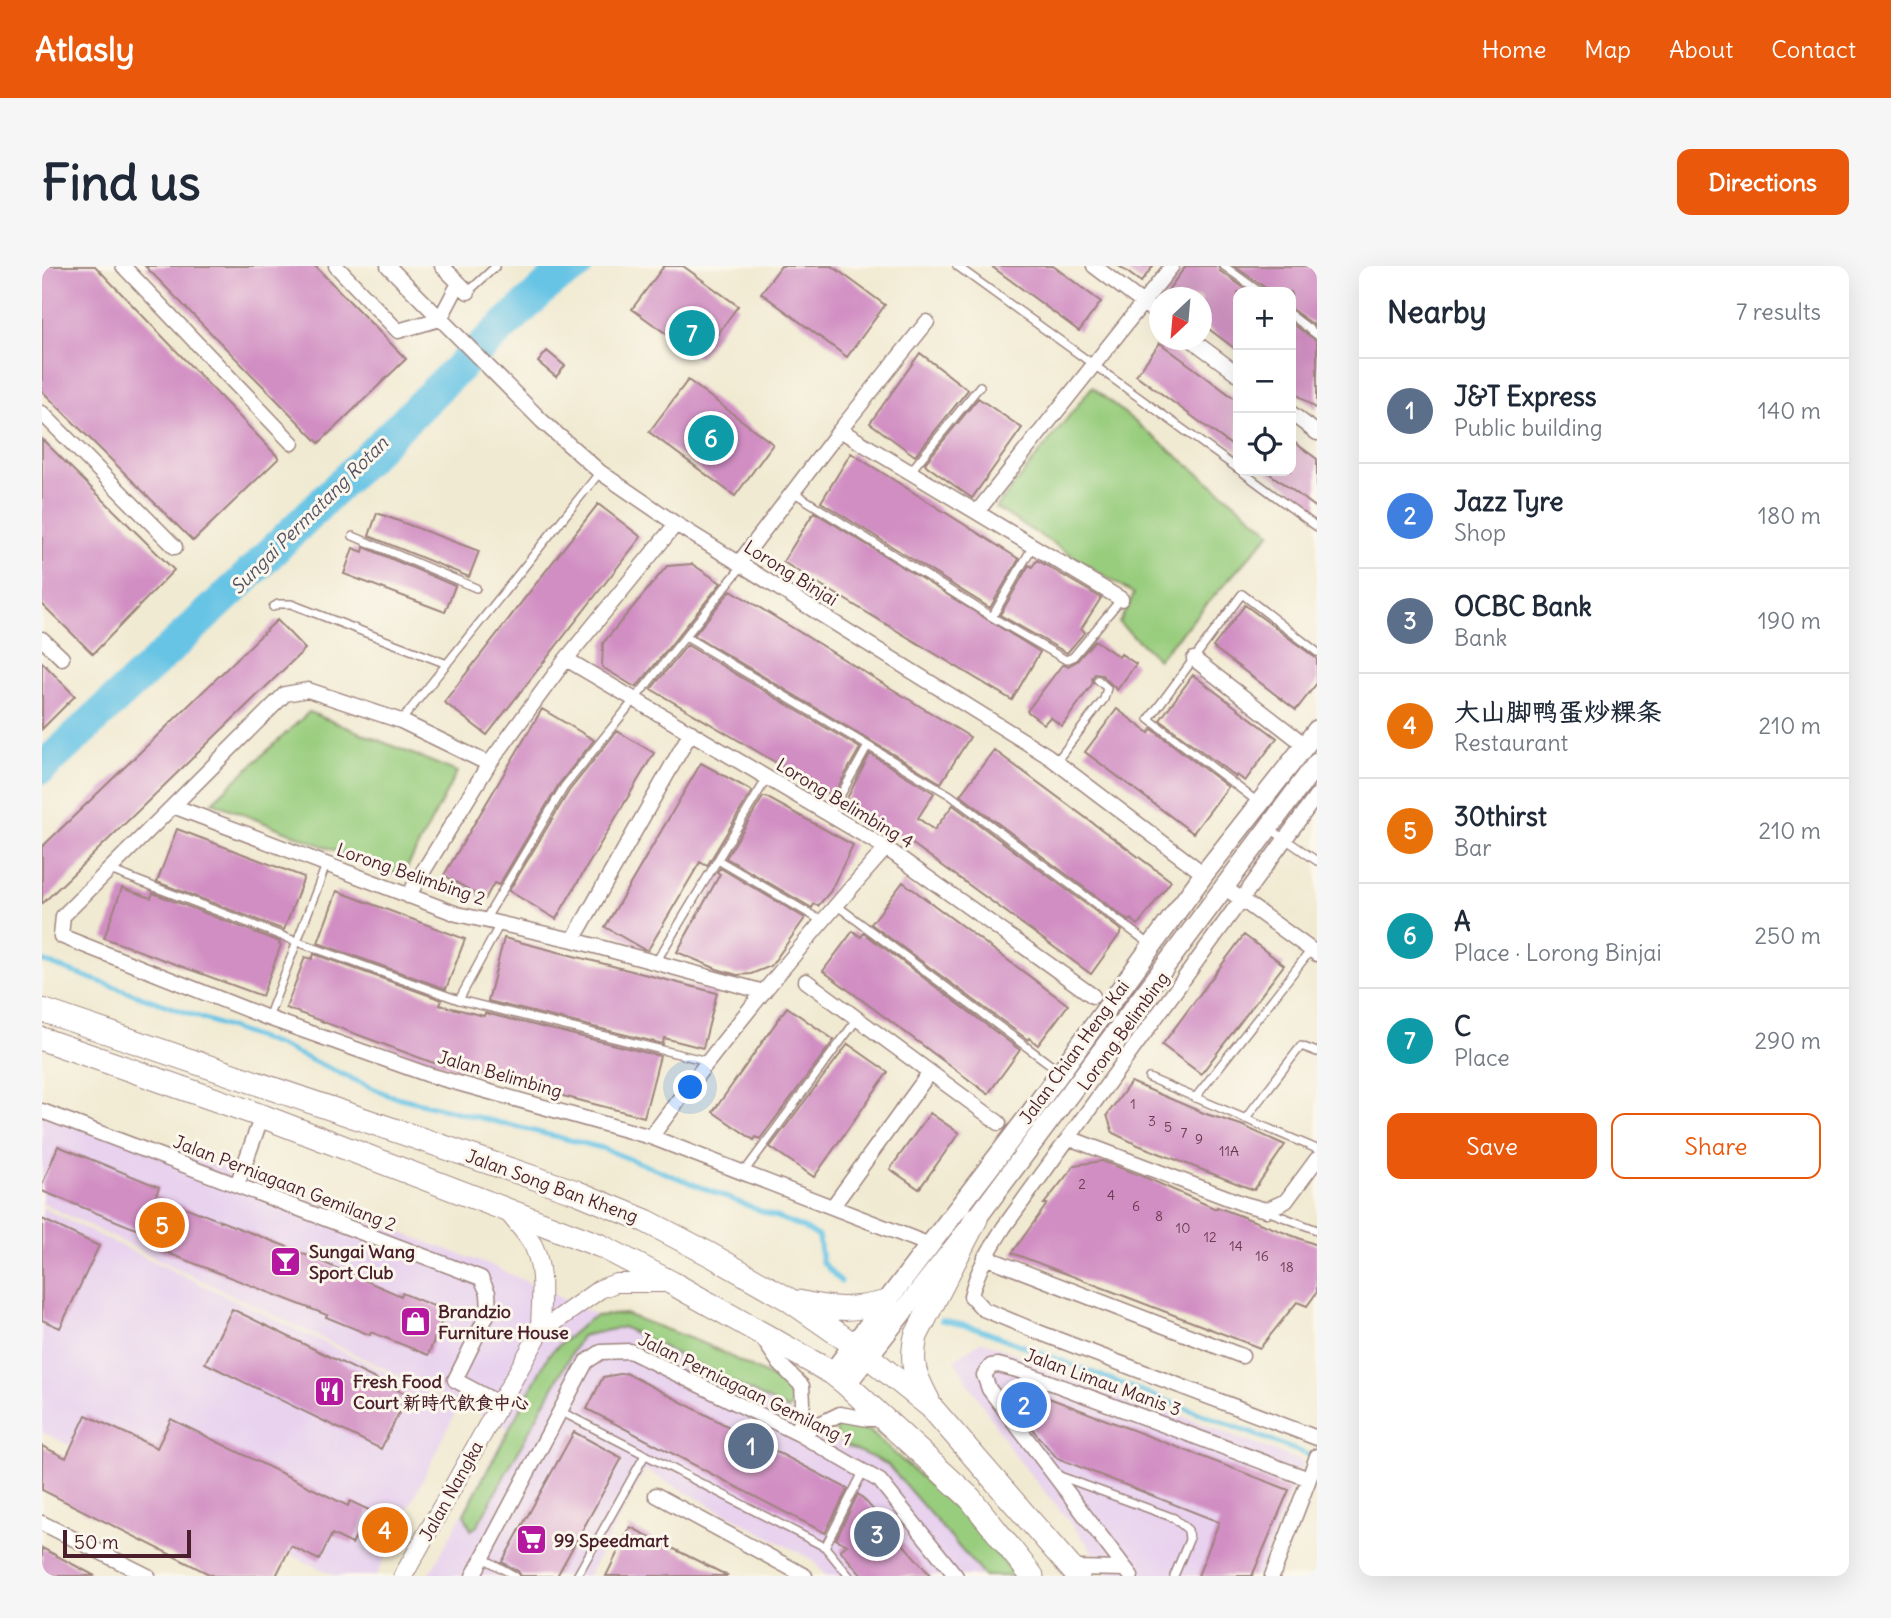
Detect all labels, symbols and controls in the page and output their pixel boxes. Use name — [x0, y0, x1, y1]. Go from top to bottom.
text: Atlasly — [35, 28, 134, 70]
text: Home — [1482, 34, 1546, 64]
text: Map — [1584, 34, 1631, 64]
text: About — [1669, 34, 1733, 64]
text: Contact — [1771, 34, 1856, 64]
button: Directions — [1677, 149, 1849, 215]
text: Find us — [42, 152, 200, 213]
north arrow — [1149, 287, 1212, 350]
map controls — [1233, 287, 1296, 476]
button: + — [1233, 287, 1296, 350]
text: Nearby — [1387, 293, 1487, 331]
text: 7 results — [1736, 297, 1821, 326]
pin: 7 — [669, 307, 715, 359]
button: − — [1233, 350, 1296, 413]
text: J&T Express — [1454, 380, 1597, 413]
text: 1 — [1405, 396, 1415, 425]
text: 140 m — [1758, 396, 1821, 425]
pin: 6 — [688, 412, 734, 464]
button: locate — [1233, 413, 1296, 476]
text: Public building — [1454, 413, 1603, 442]
water label: Sungai Permatang Rotan — [225, 430, 394, 599]
text: Jazz Tyre — [1454, 485, 1563, 518]
text: 2 — [1404, 501, 1416, 530]
text: 180 m — [1758, 501, 1821, 530]
text: Shop — [1454, 518, 1506, 547]
street label: Lorong Binjai — [740, 535, 842, 611]
text: OCBC Bank — [1454, 590, 1592, 623]
text: 3 — [1403, 606, 1417, 635]
text: 190 m — [1758, 606, 1821, 635]
text: Bank — [1454, 623, 1507, 652]
text: 大山脚鸭蛋炒粿条 — [1454, 695, 1662, 728]
text: 4 — [1403, 711, 1417, 740]
text: 210 m — [1758, 711, 1821, 740]
text: Restaurant — [1454, 728, 1568, 757]
street label: Lorong Belimbing 4 — [772, 753, 918, 853]
text: 30thirst — [1454, 800, 1547, 833]
text: 5 — [1403, 816, 1417, 845]
text: 210 m — [1758, 816, 1821, 845]
text: Bar — [1454, 833, 1492, 862]
street label: Lorong Belimbing 2 — [334, 838, 488, 910]
text: A — [1454, 905, 1471, 938]
text: 6 — [1403, 921, 1417, 950]
text: 250 m — [1754, 921, 1821, 950]
text: Place · Lorong Binjai — [1454, 938, 1662, 967]
street label: Lorong Belimbing — [1072, 967, 1174, 1095]
street label: Jalan Chian Heng Kai — [1014, 976, 1134, 1128]
text: C — [1454, 1010, 1471, 1043]
text: 7 — [1404, 1026, 1416, 1055]
text: 290 m — [1754, 1026, 1821, 1055]
text: Place — [1454, 1043, 1510, 1072]
street label: Jalan Belimbing — [435, 1045, 565, 1103]
your location — [673, 1070, 707, 1104]
house number: 1 — [1130, 1095, 1136, 1113]
house number: 3 — [1148, 1112, 1156, 1130]
button: Save — [1387, 1113, 1597, 1179]
button: Share — [1611, 1113, 1821, 1179]
house number: 5 — [1164, 1118, 1172, 1136]
house number: 7 — [1181, 1124, 1188, 1142]
street label: Jalan Perniagaan Gemilang 2 — [170, 1130, 400, 1236]
house number: 9 — [1195, 1130, 1203, 1148]
house number: 11A — [1219, 1142, 1239, 1160]
street label: Jalan Song Ban Kheng — [463, 1144, 641, 1228]
house number: 2 — [1078, 1175, 1086, 1193]
house number: 4 — [1107, 1186, 1115, 1204]
house number: 6 — [1132, 1197, 1140, 1215]
pin: 5 — [139, 1199, 185, 1251]
house number: 8 — [1155, 1207, 1163, 1225]
house number: 10 — [1176, 1219, 1190, 1237]
house number: 12 — [1203, 1228, 1217, 1246]
house number: 14 — [1229, 1237, 1243, 1255]
place label: Sungai Wang Sport Club — [309, 1240, 415, 1284]
bar icon: Sungai Wang Sport Club — [269, 1244, 303, 1278]
house number: 16 — [1255, 1247, 1269, 1265]
house number: 18 — [1280, 1258, 1294, 1276]
place label: Brandzio Furniture House — [438, 1300, 569, 1344]
shop icon: Brandzio Furniture House — [398, 1304, 432, 1338]
street label: Jalan Perniagaan Gemilang 1 — [635, 1328, 855, 1450]
street label: Jalan Limau Manis 3 — [1022, 1343, 1184, 1421]
place label: Fresh Food Court 新時代飲食中心 — [353, 1370, 529, 1414]
restaurant icon: Fresh Food Court 新時代飲食中心 — [313, 1374, 347, 1408]
pin: 2 — [1001, 1379, 1047, 1431]
pin: 1 — [728, 1420, 774, 1472]
street label: Jalan Nangka — [414, 1437, 488, 1545]
pin: 4 — [362, 1504, 408, 1556]
pin: 3 — [854, 1508, 900, 1560]
supermarket icon: 99 Speedmart — [514, 1523, 548, 1557]
scale bar — [63, 1527, 191, 1559]
place label: 99 Speedmart — [554, 1529, 670, 1552]
text: 50 m — [74, 1530, 119, 1554]

